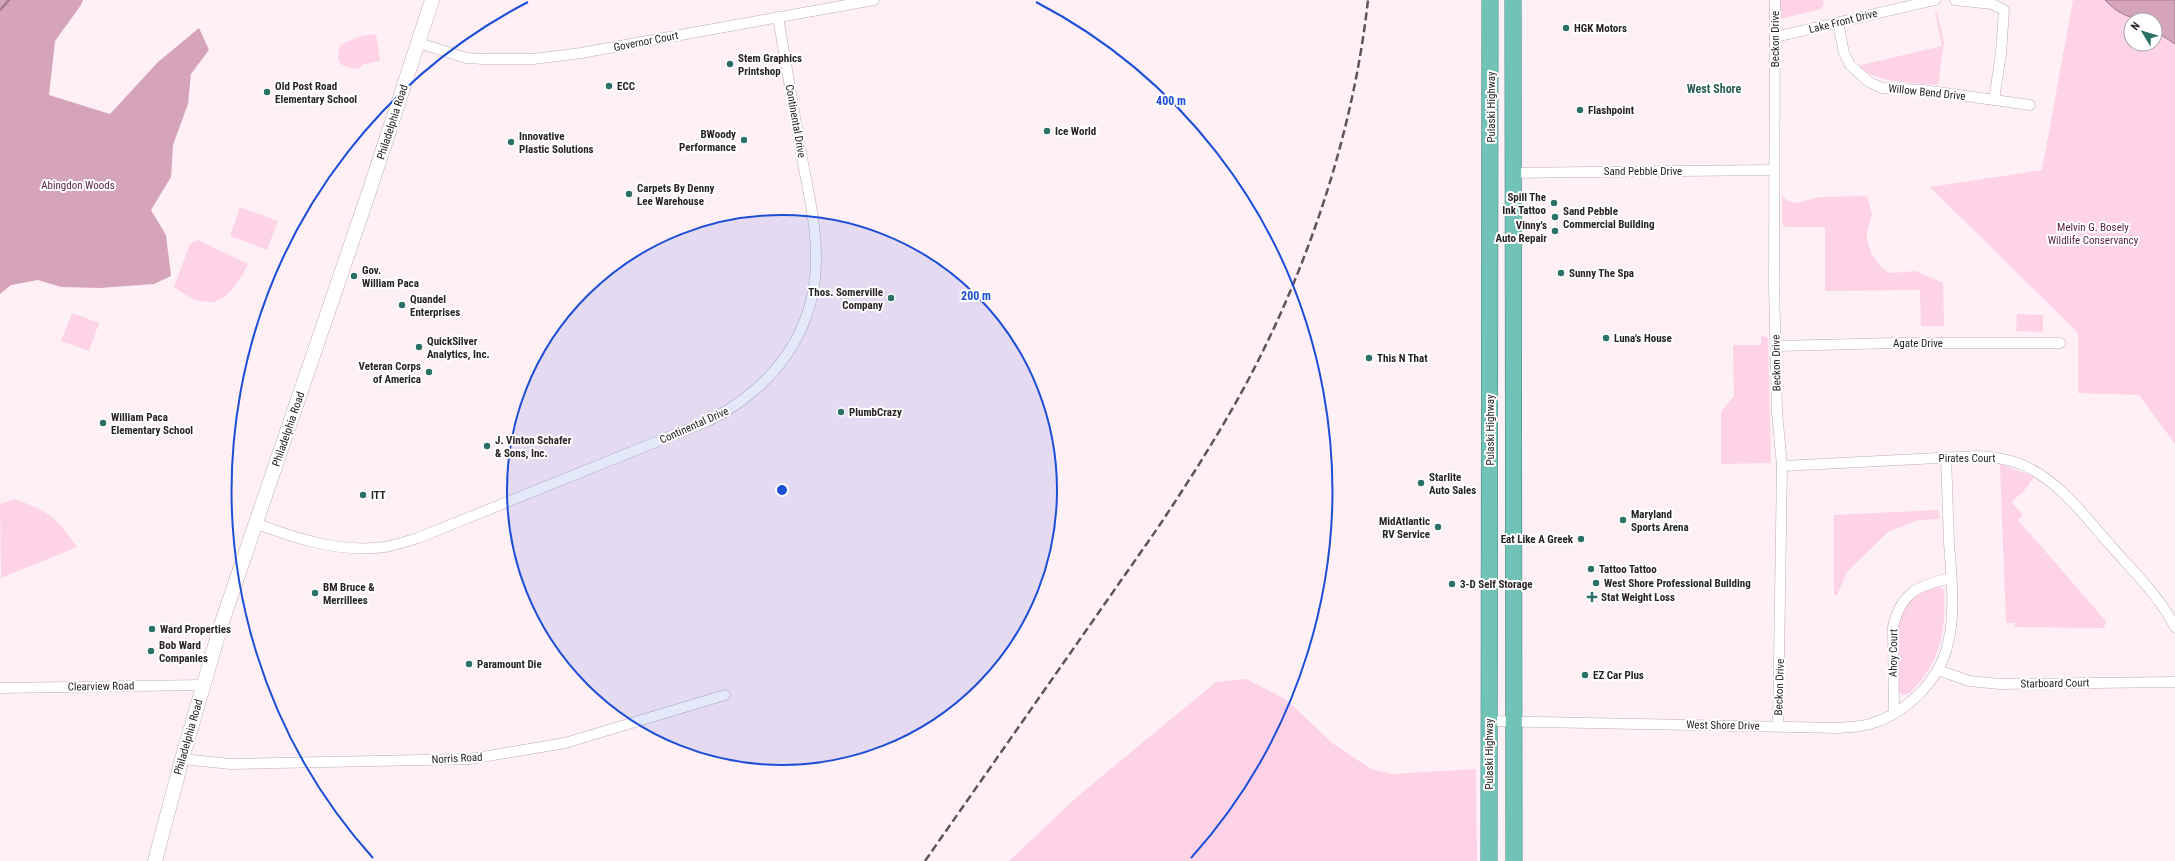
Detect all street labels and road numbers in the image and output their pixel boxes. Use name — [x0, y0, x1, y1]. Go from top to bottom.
street label: Lake Front Drive — [1808, 7, 1879, 36]
street label: Beckon Drive — [1769, 11, 1782, 67]
street label: Governor Court — [613, 29, 680, 54]
street label: Pulaski Highway — [1485, 71, 1498, 143]
street label: Willow Bend Drive — [1888, 82, 1966, 103]
street label: Philadelphia Road — [374, 83, 411, 161]
street label: Continental Drive — [783, 83, 808, 159]
street label: Sand Pebble Drive — [1604, 165, 1682, 178]
street label: Beckon Drive — [1770, 335, 1783, 391]
street label: Agate Drive — [1893, 337, 1943, 350]
street label: Philadelphia Road — [270, 390, 307, 468]
street label: Pulaski Highway — [1484, 394, 1497, 466]
street label: Continental Drive — [658, 404, 731, 446]
street label: Pirates Court — [1939, 452, 1995, 465]
street label: Ahoy Court — [1887, 629, 1900, 677]
street label: Beckon Drive — [1772, 659, 1787, 715]
street label: Starboard Court — [2020, 676, 2090, 691]
street label: Clearview Road — [68, 679, 135, 694]
street label: Philadelphia Road — [171, 698, 205, 776]
street label: Pulaski Highway — [1483, 718, 1496, 790]
street label: West Shore Drive — [1686, 718, 1760, 733]
street label: Norris Road — [431, 751, 483, 766]

